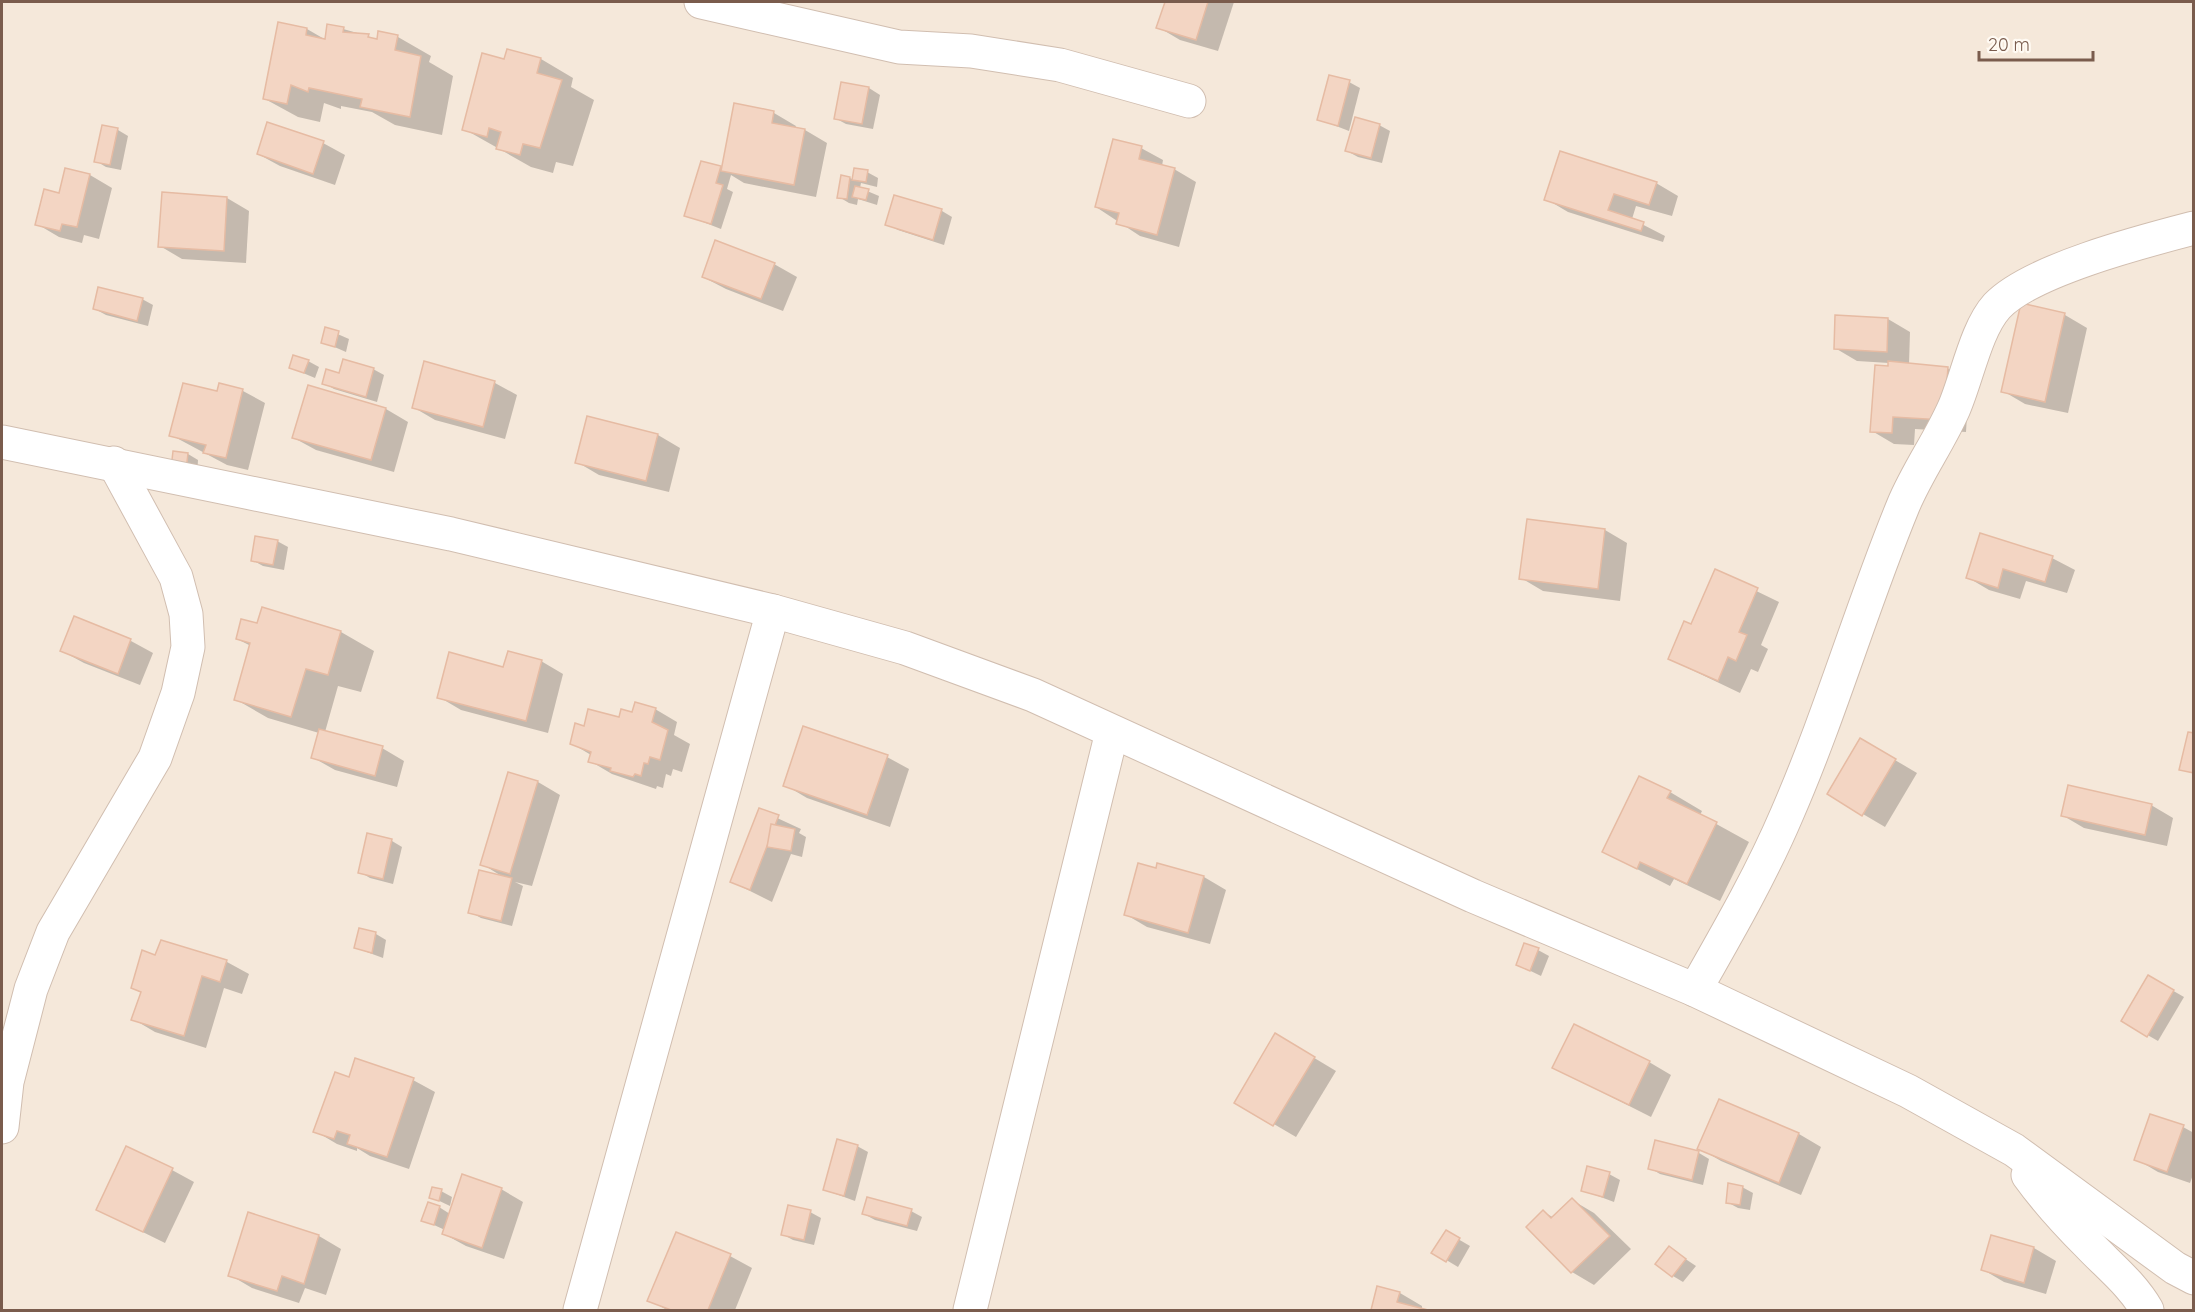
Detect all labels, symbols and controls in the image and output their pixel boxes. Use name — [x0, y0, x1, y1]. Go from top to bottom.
scale bar — [1979, 24, 2093, 62]
text: 20 m — [1988, 33, 2030, 56]

